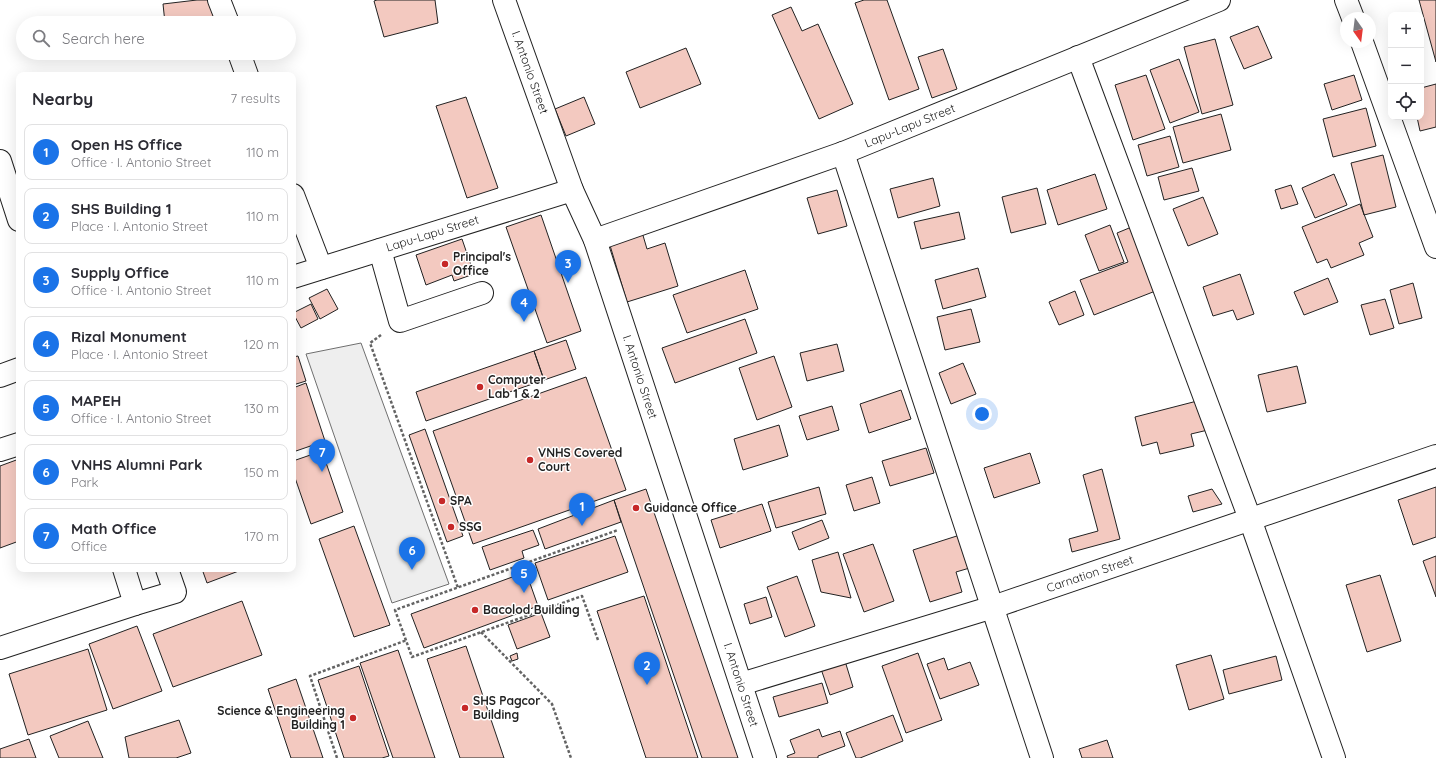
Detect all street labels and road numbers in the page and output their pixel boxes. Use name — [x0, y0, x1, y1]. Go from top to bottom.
street label: I. Antonio Street — [509, 29, 552, 116]
street label: Lapu-Lapu Street — [862, 100, 957, 150]
street label: Lapu-Lapu Street — [384, 212, 480, 255]
street label: I. Antonio Street — [620, 333, 661, 421]
street label: Carnation Street — [1044, 552, 1135, 595]
street label: I. Antonio Street — [721, 641, 762, 728]

